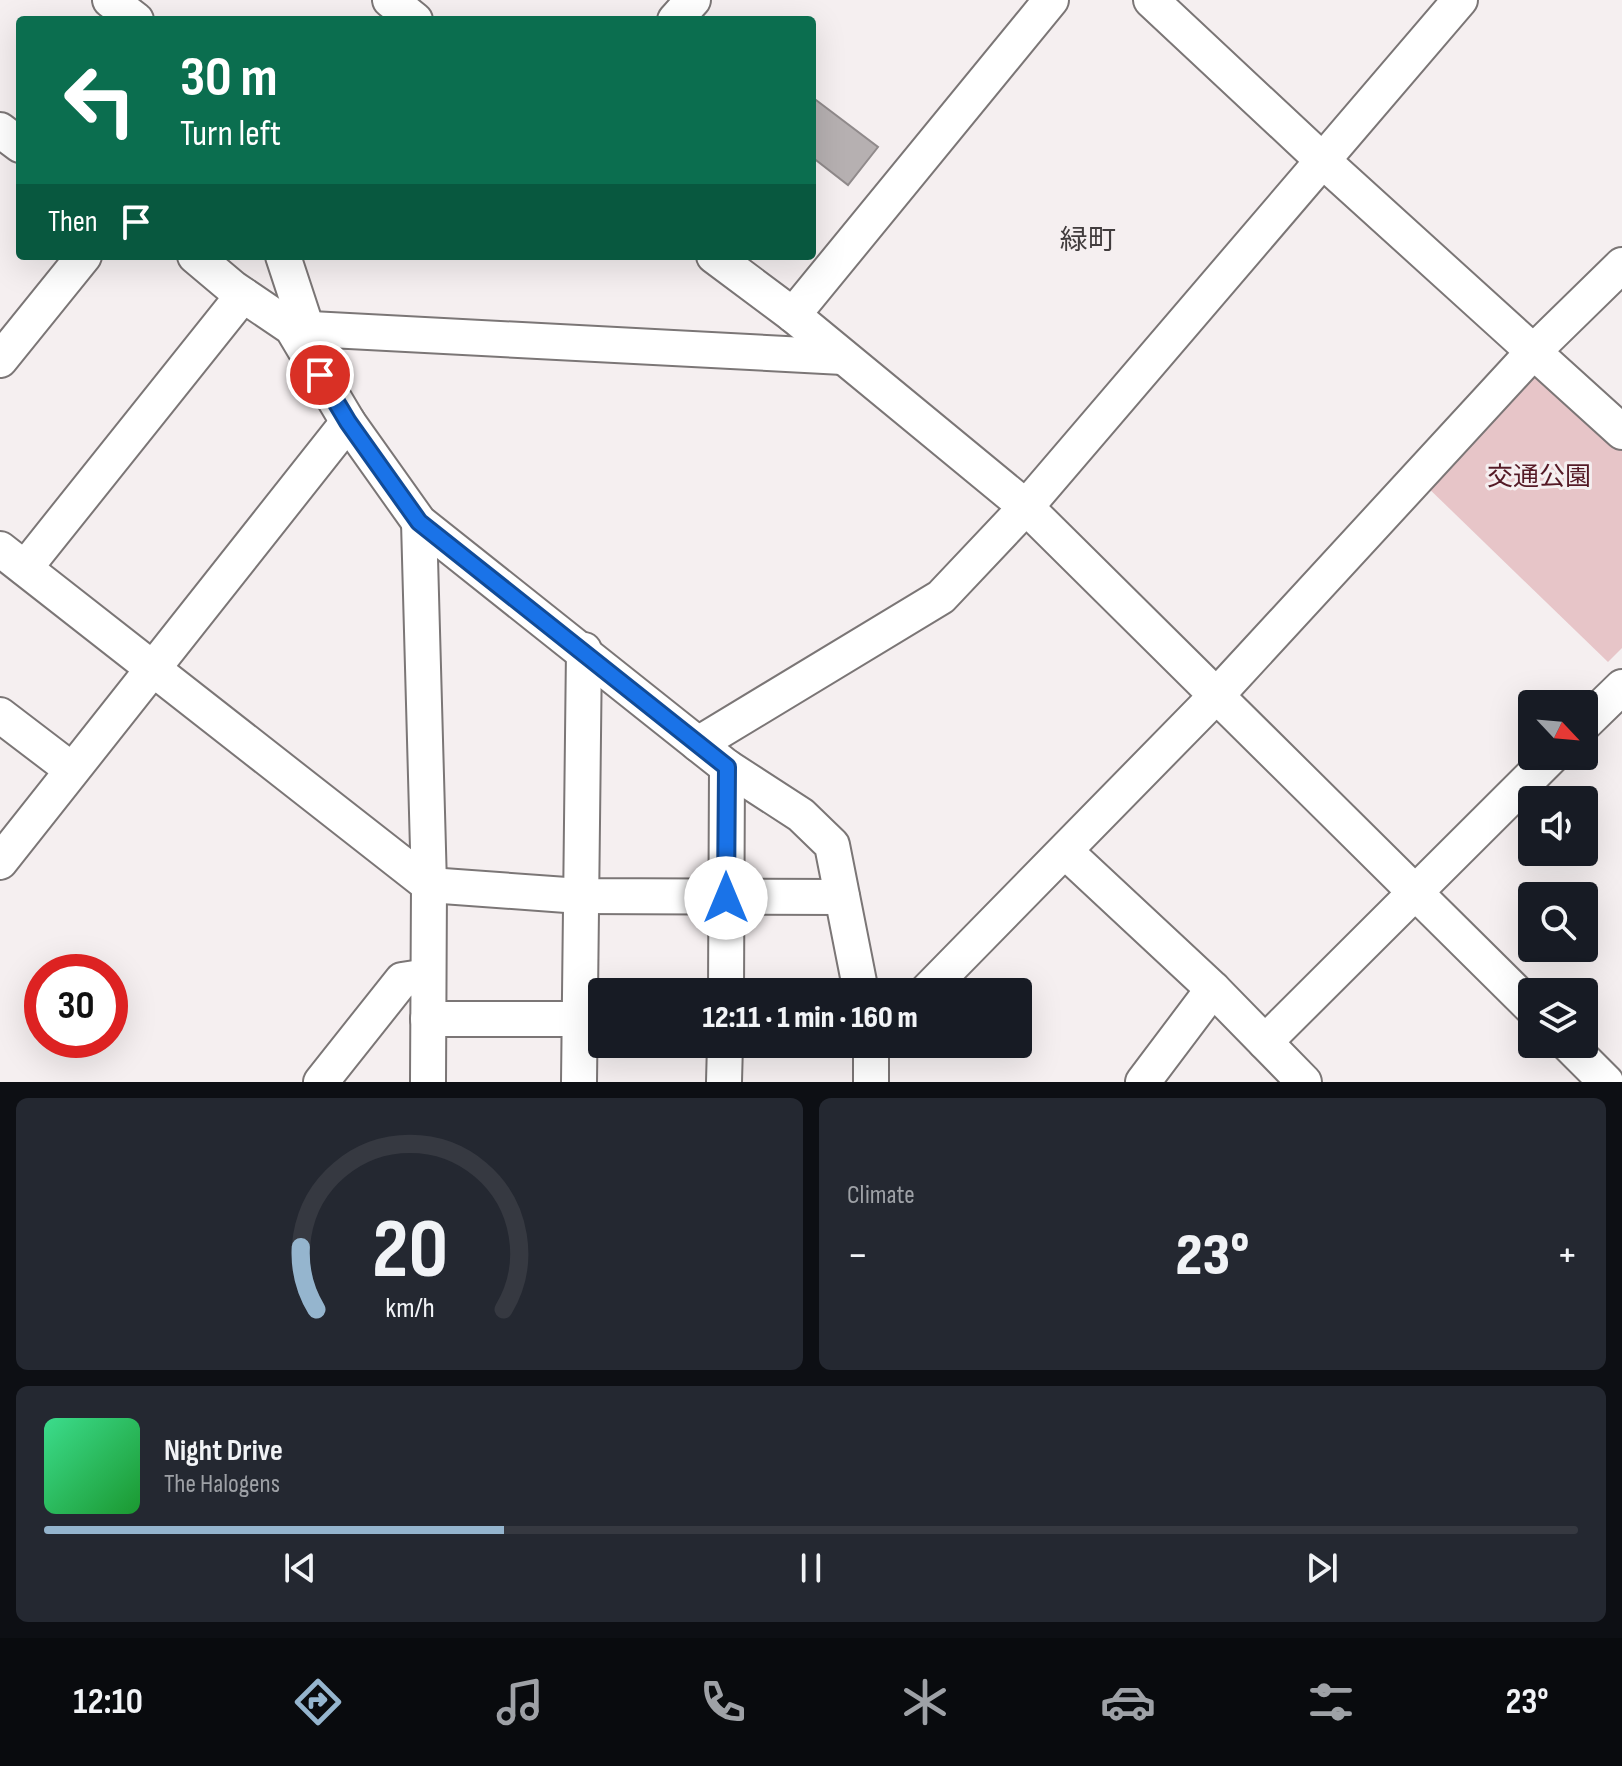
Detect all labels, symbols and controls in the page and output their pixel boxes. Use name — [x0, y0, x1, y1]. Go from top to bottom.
text: 30 m — [180, 45, 278, 112]
icon: left — [48, 48, 152, 152]
text: Turn left — [180, 113, 281, 156]
icon: arrive — [114, 200, 158, 244]
text: Then — [48, 204, 98, 240]
district label: 緑町 — [1060, 224, 1116, 257]
pin — [286, 341, 354, 409]
icon: arrive — [298, 353, 342, 397]
park label: 交通公園 — [1487, 462, 1591, 493]
north arrow — [1518, 690, 1598, 770]
map controls — [1518, 690, 1598, 1058]
button: sound — [1518, 786, 1598, 866]
position arrow — [684, 856, 768, 940]
button: search — [1518, 882, 1598, 962]
speed limit sign: 30 — [24, 954, 128, 1058]
button: layers — [1518, 978, 1598, 1058]
text: 12:11 · 1 min · 160 m — [702, 1000, 918, 1036]
text: Climate — [847, 1180, 915, 1211]
text: 20 — [371, 1201, 448, 1301]
text: 23° — [1176, 1220, 1249, 1292]
text: − — [847, 1229, 869, 1282]
text: + — [1556, 1229, 1578, 1282]
text: km/h — [385, 1291, 434, 1326]
text: Night Drive — [164, 1433, 283, 1469]
text: The Halogens — [164, 1469, 280, 1500]
icon: previous — [278, 1546, 322, 1590]
icon: pause — [789, 1546, 833, 1590]
icon: next — [1300, 1546, 1344, 1590]
icon: directions — [290, 1674, 346, 1730]
icon: music — [492, 1674, 548, 1730]
icon: phone — [695, 1674, 751, 1730]
icon: climate — [897, 1674, 953, 1730]
icon: car — [1100, 1674, 1156, 1730]
icon: filters — [1303, 1674, 1359, 1730]
text: 12:10 — [73, 1681, 143, 1724]
text: 23° — [1505, 1681, 1549, 1724]

